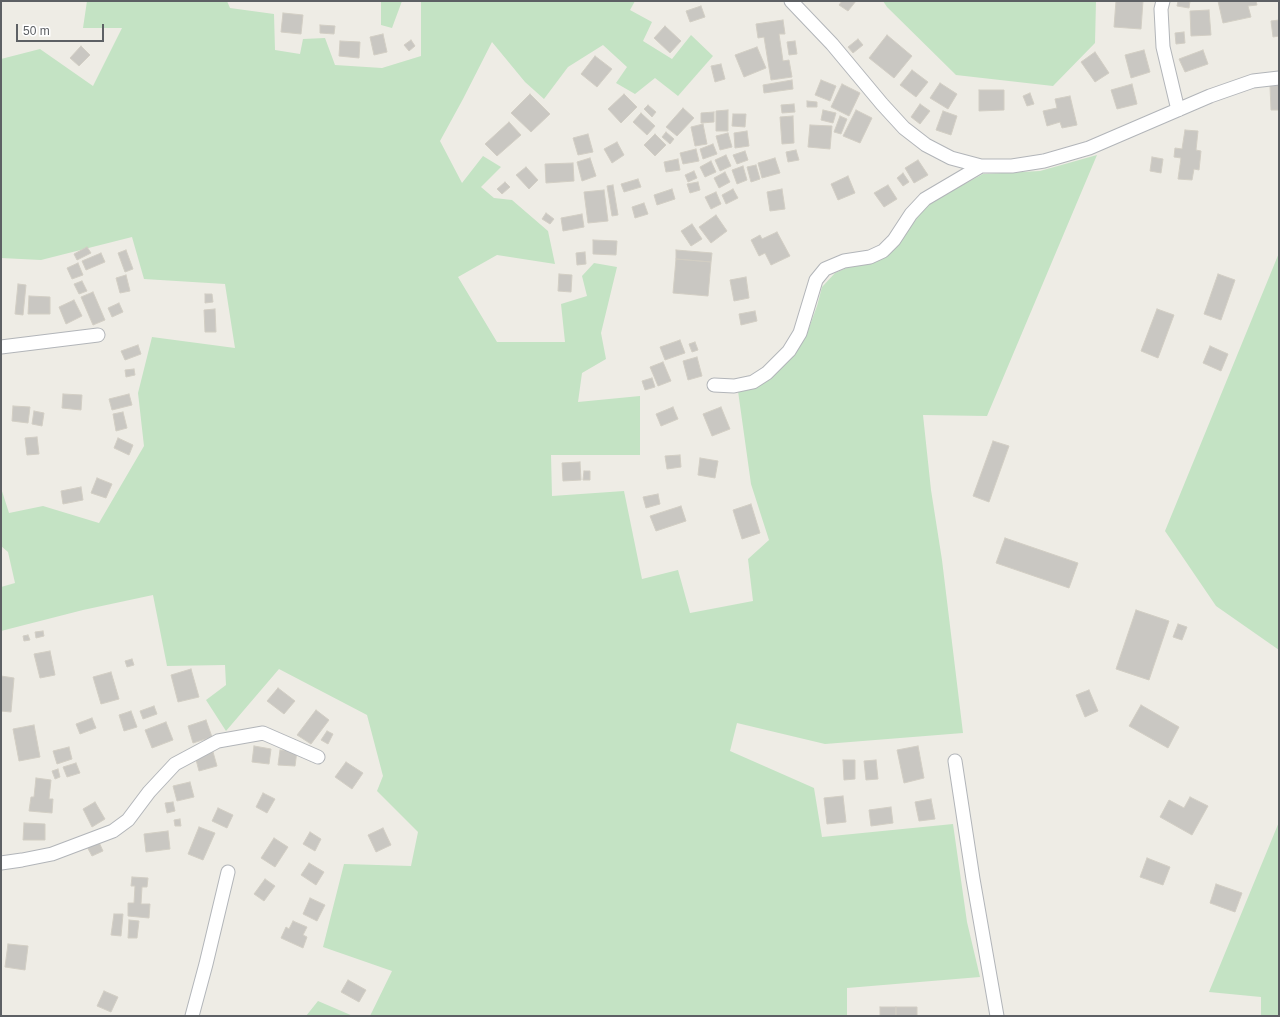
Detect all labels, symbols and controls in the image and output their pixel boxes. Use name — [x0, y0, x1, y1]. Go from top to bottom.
scale bar — [18, 16, 106, 42]
text: 50 m — [23, 24, 50, 38]

